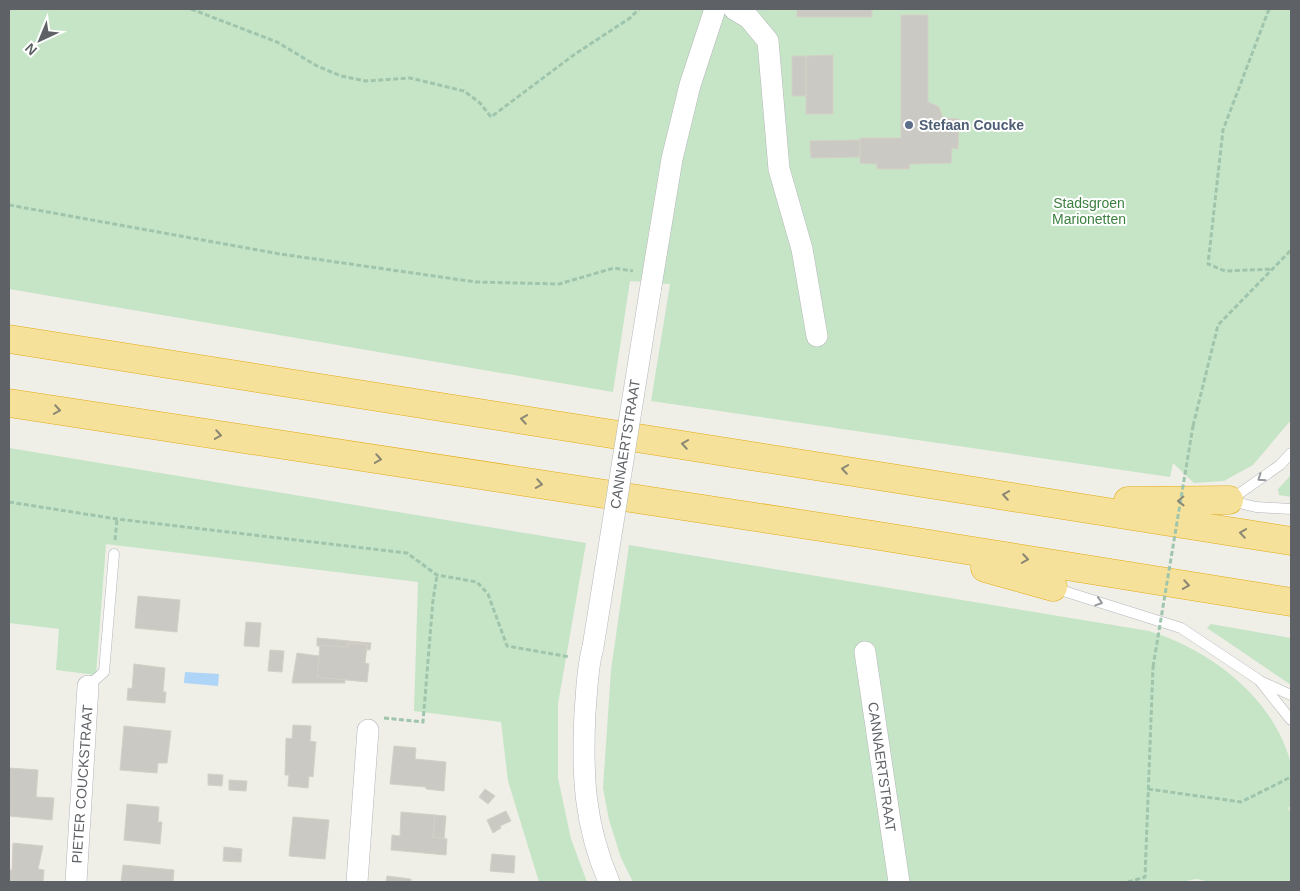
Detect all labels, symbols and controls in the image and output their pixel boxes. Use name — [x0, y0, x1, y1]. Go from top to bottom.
north arrow — [15, 15, 65, 65]
text: N — [22, 40, 40, 59]
place label: Stefaan Coucke — [919, 117, 1024, 133]
marker: Stefaan Coucke — [903, 119, 915, 131]
park label: Stadsgroen Marionetten — [1052, 195, 1126, 227]
street label: CANNAERTSTRAAT — [607, 378, 643, 510]
one-way arrow — [53, 405, 61, 415]
one-way arrow — [520, 415, 528, 425]
one-way arrow — [214, 429, 222, 440]
one-way arrow — [680, 440, 689, 450]
one-way arrow — [374, 454, 383, 464]
one-way arrow — [841, 465, 850, 475]
one-way arrow — [1257, 472, 1267, 481]
one-way arrow — [535, 478, 543, 489]
one-way arrow — [1001, 490, 1010, 500]
one-way arrow — [1176, 496, 1184, 506]
one-way arrow — [1239, 529, 1248, 539]
one-way arrow — [1021, 554, 1030, 564]
one-way arrow — [1182, 579, 1190, 590]
one-way arrow — [1094, 597, 1103, 607]
street label: CANNAERTSTRAAT — [865, 701, 899, 833]
street label: PIETER COUCKSTRAAT — [68, 704, 96, 864]

